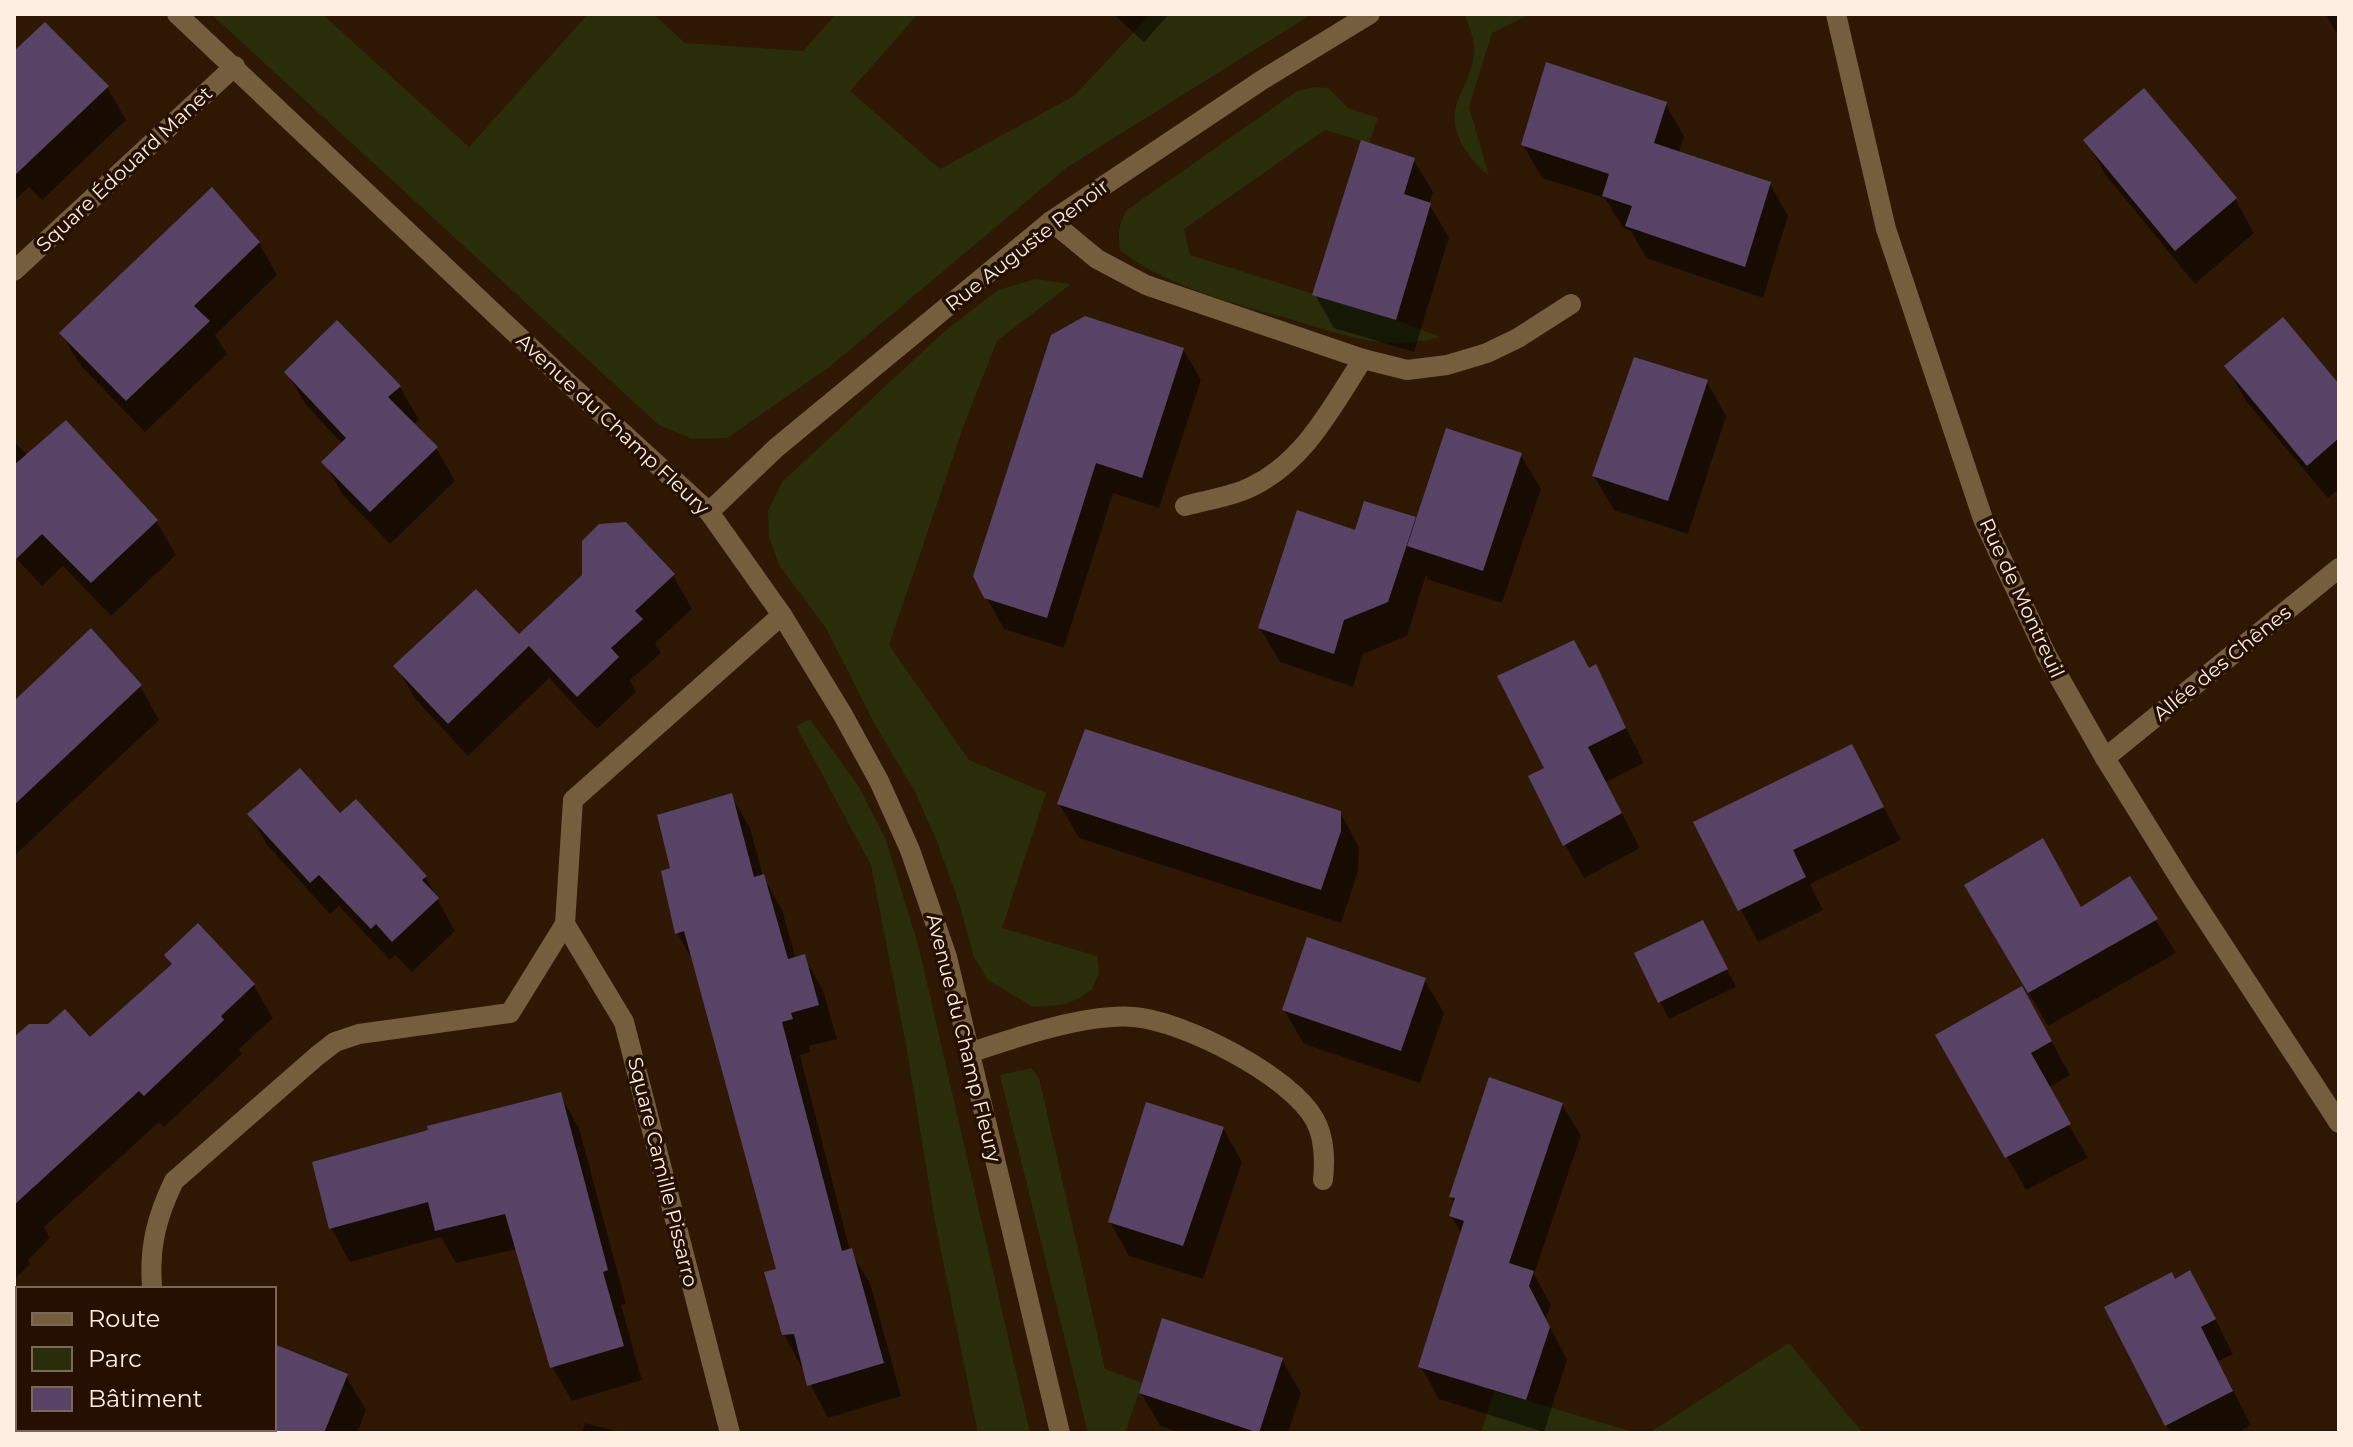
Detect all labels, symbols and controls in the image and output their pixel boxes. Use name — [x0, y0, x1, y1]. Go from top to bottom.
street label: Square Édouard Manet — [31, 81, 217, 257]
street label: Rue Auguste Renoir — [941, 174, 1113, 316]
street label: Avenue du Champ Fleury — [512, 328, 714, 520]
street label: Rue de Montreuil — [1974, 514, 2070, 682]
street label: Allée des Chênes — [2148, 600, 2296, 726]
street label: Avenue du Champ Fleury — [922, 911, 1006, 1165]
street label: Square Camille Pissarro — [623, 1055, 703, 1289]
legend — [16, 1287, 276, 1431]
text: Route — [88, 1304, 160, 1333]
text: Parc — [88, 1344, 142, 1373]
text: Bâtiment — [88, 1384, 203, 1413]

